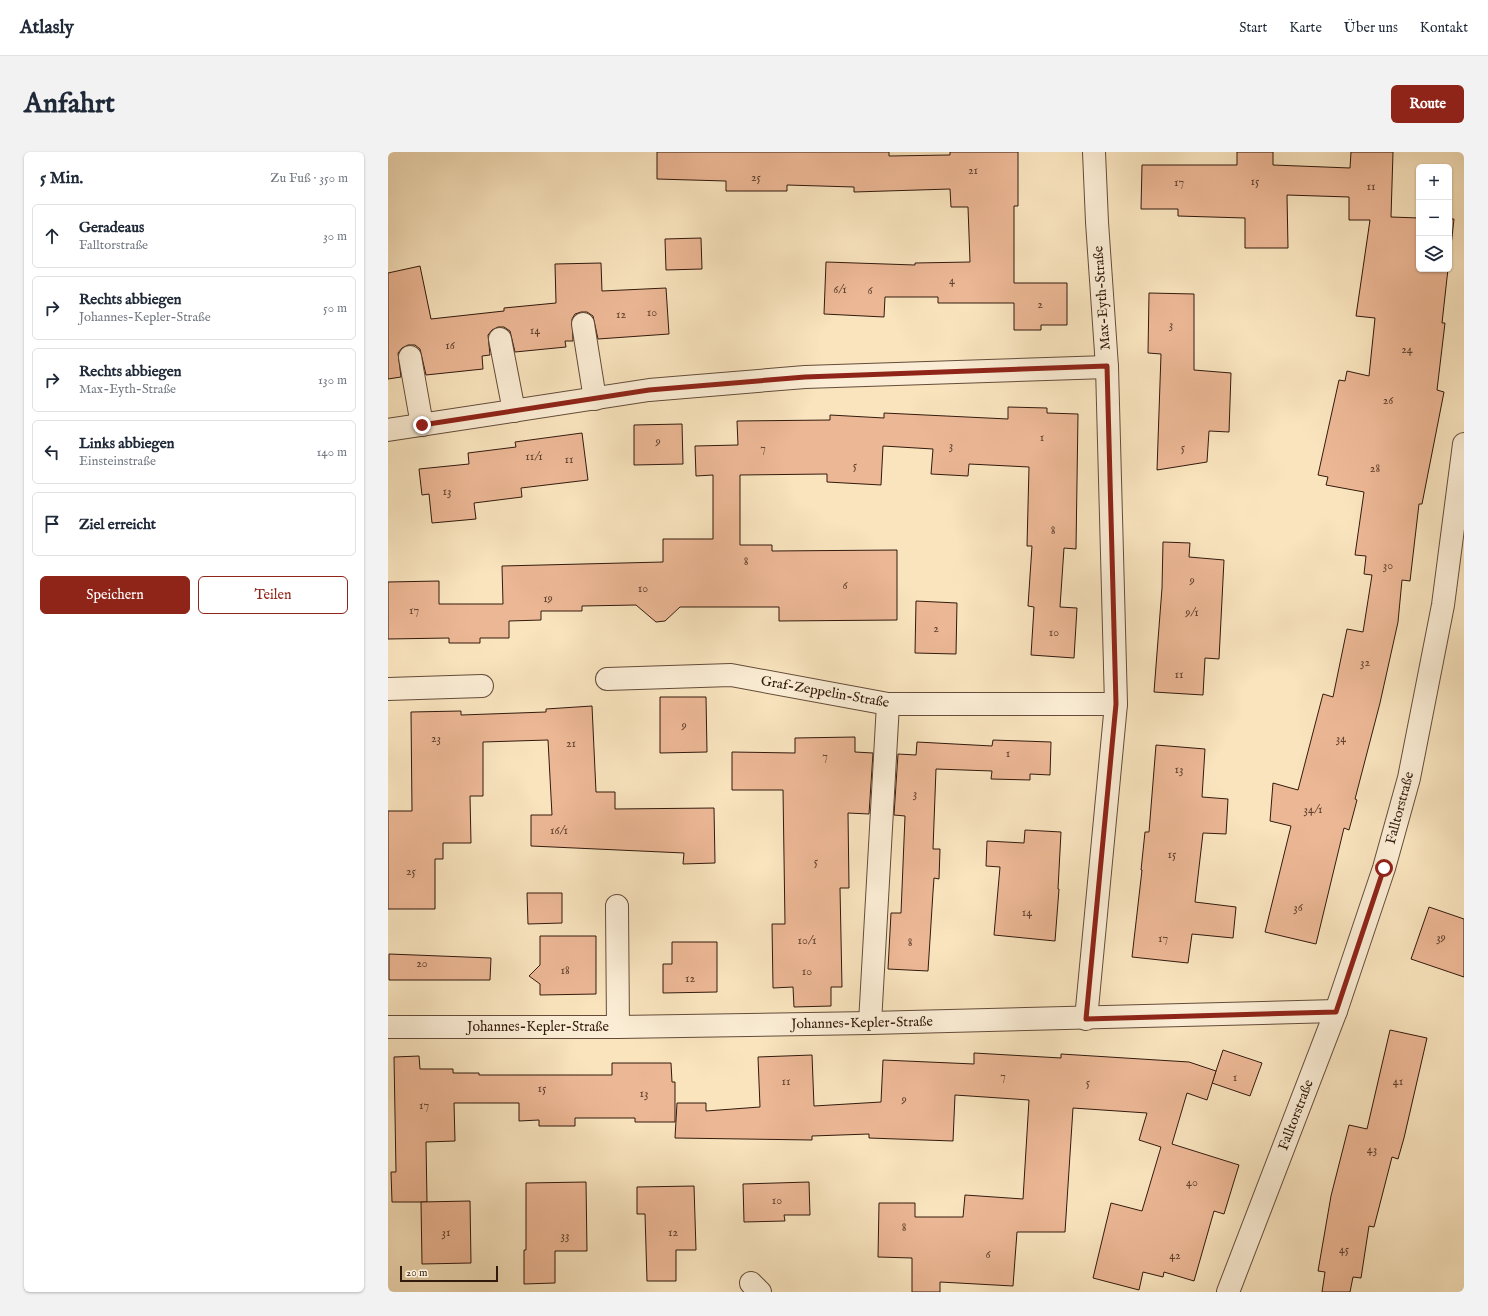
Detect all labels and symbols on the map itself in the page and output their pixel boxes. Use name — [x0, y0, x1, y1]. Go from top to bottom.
house number: 21 — [968, 163, 978, 178]
house number: 25 — [751, 170, 762, 185]
house number: 15 — [1251, 174, 1260, 189]
house number: 17 — [1174, 175, 1184, 190]
house number: 11 — [1367, 179, 1375, 194]
street label: Max-Eyth-Straße — [1089, 245, 1115, 351]
house number: 4 — [949, 273, 955, 288]
house number: 6/1 — [833, 282, 847, 297]
house number: 6 — [867, 283, 873, 298]
house number: 2 — [1037, 297, 1043, 312]
house number: 10 — [647, 305, 657, 320]
house number: 12 — [616, 307, 626, 322]
house number: 3 — [1169, 317, 1173, 332]
house number: 14 — [530, 323, 540, 338]
house number: 16 — [445, 338, 456, 353]
house number: 24 — [1401, 342, 1413, 357]
house number: 26 — [1383, 393, 1394, 408]
route end — [413, 416, 431, 434]
house number: 1 — [1040, 430, 1044, 445]
house number: 9 — [654, 434, 661, 449]
house number: 3 — [949, 438, 953, 453]
house number: 5 — [1181, 440, 1186, 455]
house number: 7 — [760, 441, 766, 456]
house number: 11/1 — [525, 449, 543, 464]
house number: 11 — [565, 452, 573, 467]
house number: 5 — [853, 458, 858, 473]
house number: 28 — [1370, 461, 1380, 476]
house number: 13 — [443, 484, 451, 499]
house number: 8 — [1051, 523, 1056, 538]
house number: 8 — [744, 554, 749, 569]
house number: 30 — [1383, 558, 1393, 573]
house number: 9 — [1188, 573, 1195, 588]
house number: 6 — [842, 578, 848, 593]
house number: 10 — [638, 581, 648, 596]
house number: 19 — [543, 591, 553, 606]
house number: 17 — [409, 603, 419, 618]
house number: 9/1 — [1184, 605, 1199, 620]
house number: 2 — [933, 621, 939, 636]
house number: 10 — [1049, 625, 1059, 640]
house number: 32 — [1360, 655, 1370, 670]
house number: 11 — [1175, 667, 1183, 682]
street label: Graf-Zeppelin-Straße — [759, 672, 891, 712]
house number: 9 — [680, 718, 687, 733]
house number: 23 — [431, 731, 441, 746]
house number: 34 — [1336, 731, 1346, 746]
house number: 21 — [566, 736, 576, 751]
house number: 1 — [1006, 746, 1010, 761]
house number: 7 — [822, 749, 828, 764]
house number: 13 — [1175, 762, 1183, 777]
street label: Falltorstraße — [1382, 769, 1418, 846]
house number: 3 — [913, 786, 917, 801]
house number: 34/1 — [1304, 802, 1322, 817]
house number: 16/1 — [550, 823, 568, 838]
house number: 15 — [1168, 847, 1177, 862]
house number: 5 — [814, 854, 819, 869]
route start — [1375, 859, 1393, 877]
house number: 25 — [406, 864, 417, 879]
house number: 36 — [1293, 900, 1304, 915]
house number: 14 — [1022, 905, 1032, 920]
house number: 39 — [1436, 930, 1446, 945]
house number: 17 — [1158, 931, 1168, 946]
house number: 10/1 — [798, 933, 816, 948]
house number: 8 — [908, 935, 913, 950]
house number: 20 — [416, 956, 428, 971]
house number: 18 — [560, 963, 570, 978]
house number: 10 — [802, 964, 812, 979]
house number: 12 — [685, 971, 695, 986]
street label: Johannes-Kepler-Straße — [789, 1013, 934, 1033]
street label: Johannes-Kepler-Straße — [465, 1018, 609, 1036]
house number: 7 — [1000, 1069, 1006, 1084]
house number: 1 — [1233, 1070, 1237, 1085]
house number: 11 — [782, 1074, 790, 1089]
house number: 41 — [1393, 1074, 1403, 1089]
house number: 5 — [1086, 1075, 1091, 1090]
street label: Falltorstraße — [1274, 1077, 1318, 1153]
house number: 15 — [538, 1081, 547, 1096]
house number: 13 — [640, 1086, 648, 1101]
house number: 9 — [900, 1092, 907, 1107]
house number: 17 — [419, 1098, 429, 1113]
house number: 43 — [1367, 1142, 1377, 1157]
house number: 40 — [1186, 1175, 1198, 1190]
house number: 10 — [772, 1193, 782, 1208]
house number: 8 — [902, 1220, 907, 1235]
house number: 31 — [442, 1225, 450, 1240]
house number: 12 — [668, 1225, 678, 1240]
house number: 33 — [561, 1228, 569, 1243]
house number: 45 — [1339, 1242, 1350, 1257]
house number: 6 — [985, 1247, 991, 1262]
house number: 42 — [1169, 1248, 1181, 1263]
scale bar — [400, 1264, 498, 1283]

